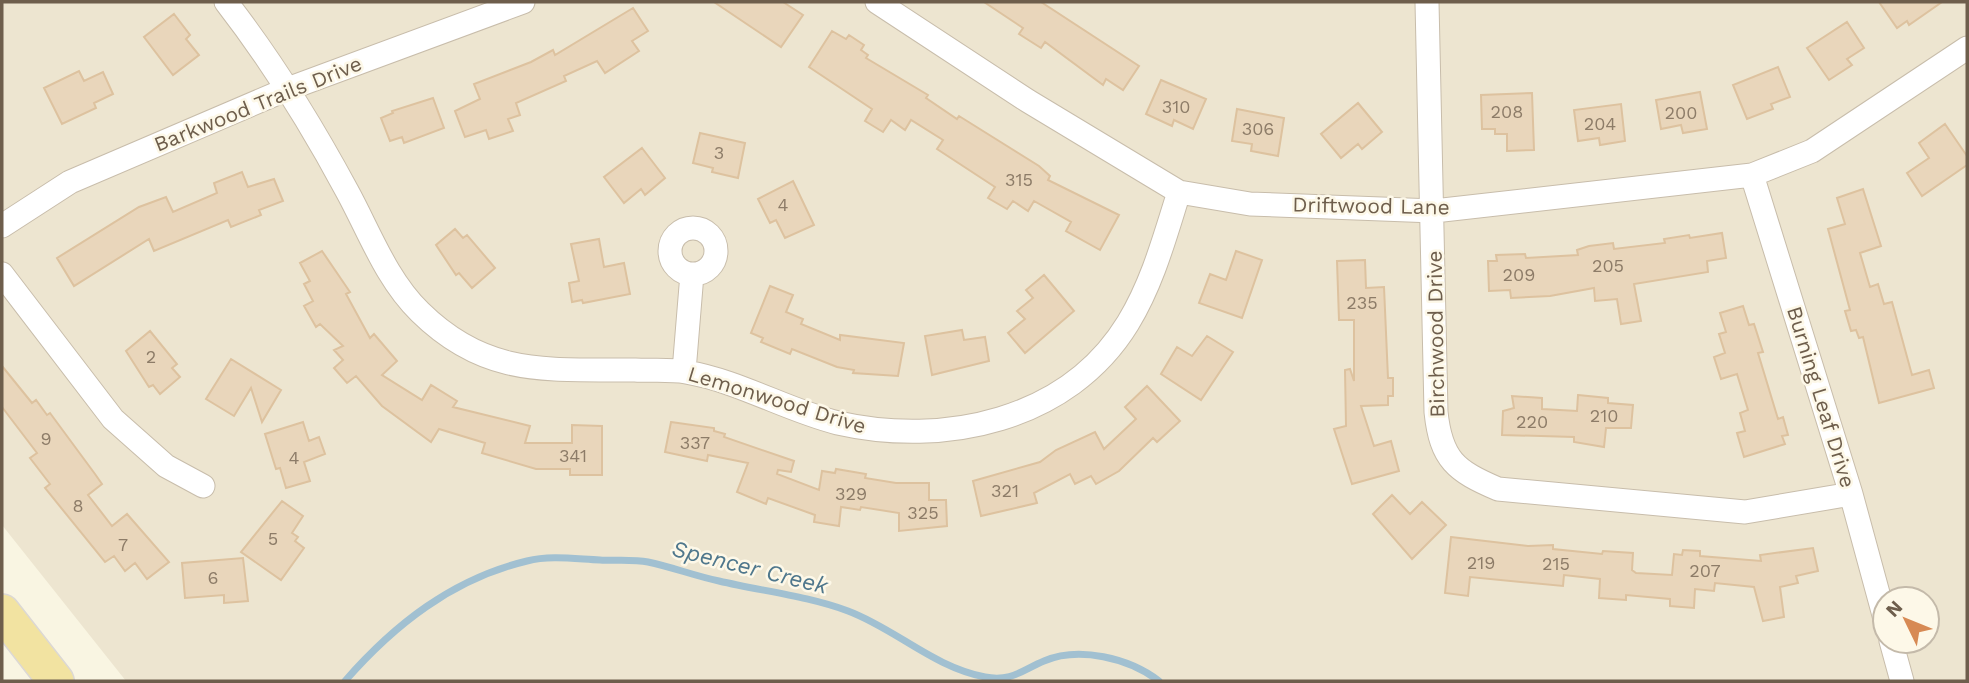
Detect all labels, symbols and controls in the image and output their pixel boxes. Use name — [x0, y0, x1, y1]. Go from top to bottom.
street label: Barkwood Trails Drive — [150, 50, 365, 157]
house number: 310 — [1162, 96, 1190, 117]
house number: 208 — [1491, 101, 1523, 122]
house number: 200 — [1665, 102, 1697, 123]
house number: 204 — [1584, 113, 1616, 134]
house number: 306 — [1242, 118, 1274, 139]
house number: 3 — [714, 142, 724, 163]
house number: 315 — [1005, 169, 1033, 190]
street label: Driftwood Lane — [1292, 192, 1450, 219]
house number: 4 — [778, 194, 789, 215]
street label: Birchwood Drive — [1422, 250, 1449, 418]
house number: 205 — [1592, 255, 1624, 276]
house number: 209 — [1503, 264, 1535, 285]
house number: 235 — [1346, 292, 1378, 313]
street label: Burning Leaf Drive — [1782, 303, 1861, 490]
house number: 2 — [146, 346, 156, 367]
street label: Lemonwood Drive — [685, 361, 869, 438]
house number: 210 — [1590, 405, 1618, 426]
house number: 220 — [1516, 411, 1548, 432]
house number: 9 — [40, 428, 52, 449]
house number: 337 — [680, 432, 710, 453]
house number: 341 — [559, 445, 587, 466]
house number: 4 — [289, 447, 300, 468]
house number: 321 — [991, 480, 1019, 501]
house number: 329 — [835, 483, 867, 504]
house number: 8 — [72, 495, 84, 516]
house number: 325 — [907, 502, 939, 523]
house number: 5 — [268, 528, 278, 549]
house number: 7 — [118, 534, 128, 555]
water label: Spencer Creek — [669, 535, 832, 600]
house number: 219 — [1467, 552, 1495, 573]
house number: 215 — [1542, 553, 1570, 574]
house number: 207 — [1689, 560, 1721, 581]
house number: 6 — [208, 567, 218, 588]
north arrow — [1871, 585, 1941, 655]
text: N — [1881, 596, 1907, 622]

